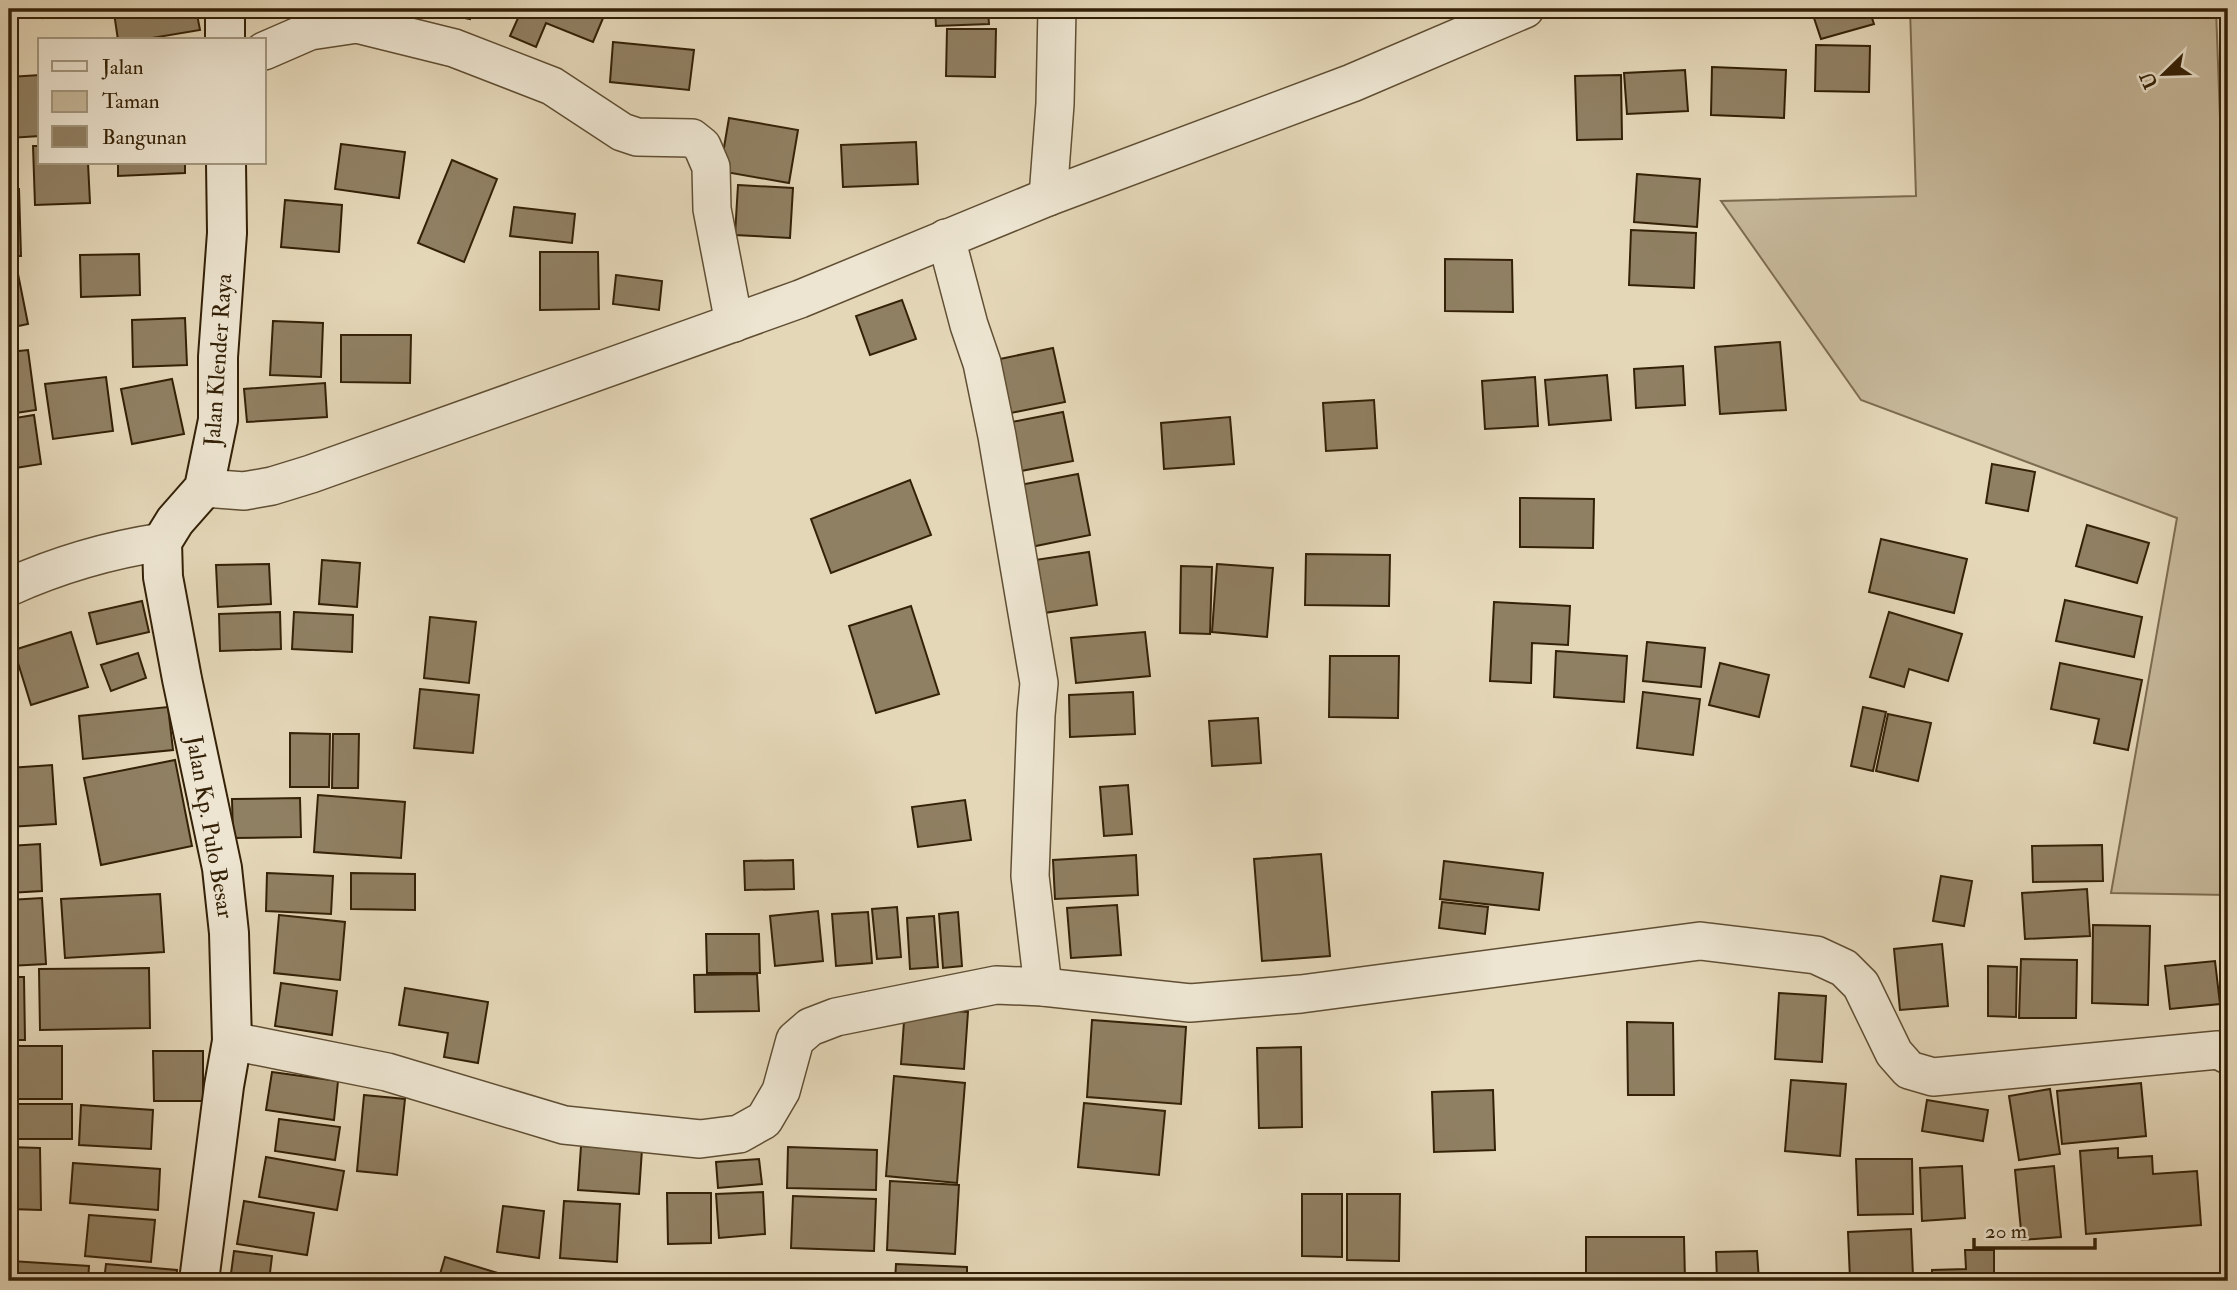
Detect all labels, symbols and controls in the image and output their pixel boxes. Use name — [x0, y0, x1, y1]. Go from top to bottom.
legend — [38, 38, 266, 164]
north arrow — [2128, 38, 2198, 108]
text: Jalan — [101, 54, 144, 81]
text: U — [2135, 68, 2163, 92]
text: Taman — [102, 88, 160, 115]
text: Bangunan — [102, 124, 187, 151]
street label: Jalan Klender Raya — [197, 272, 239, 448]
street label: Jalan Kp. Pulo Besar — [179, 732, 240, 921]
scale bar — [1974, 1206, 2095, 1250]
text: 20 m — [1985, 1218, 2027, 1245]

